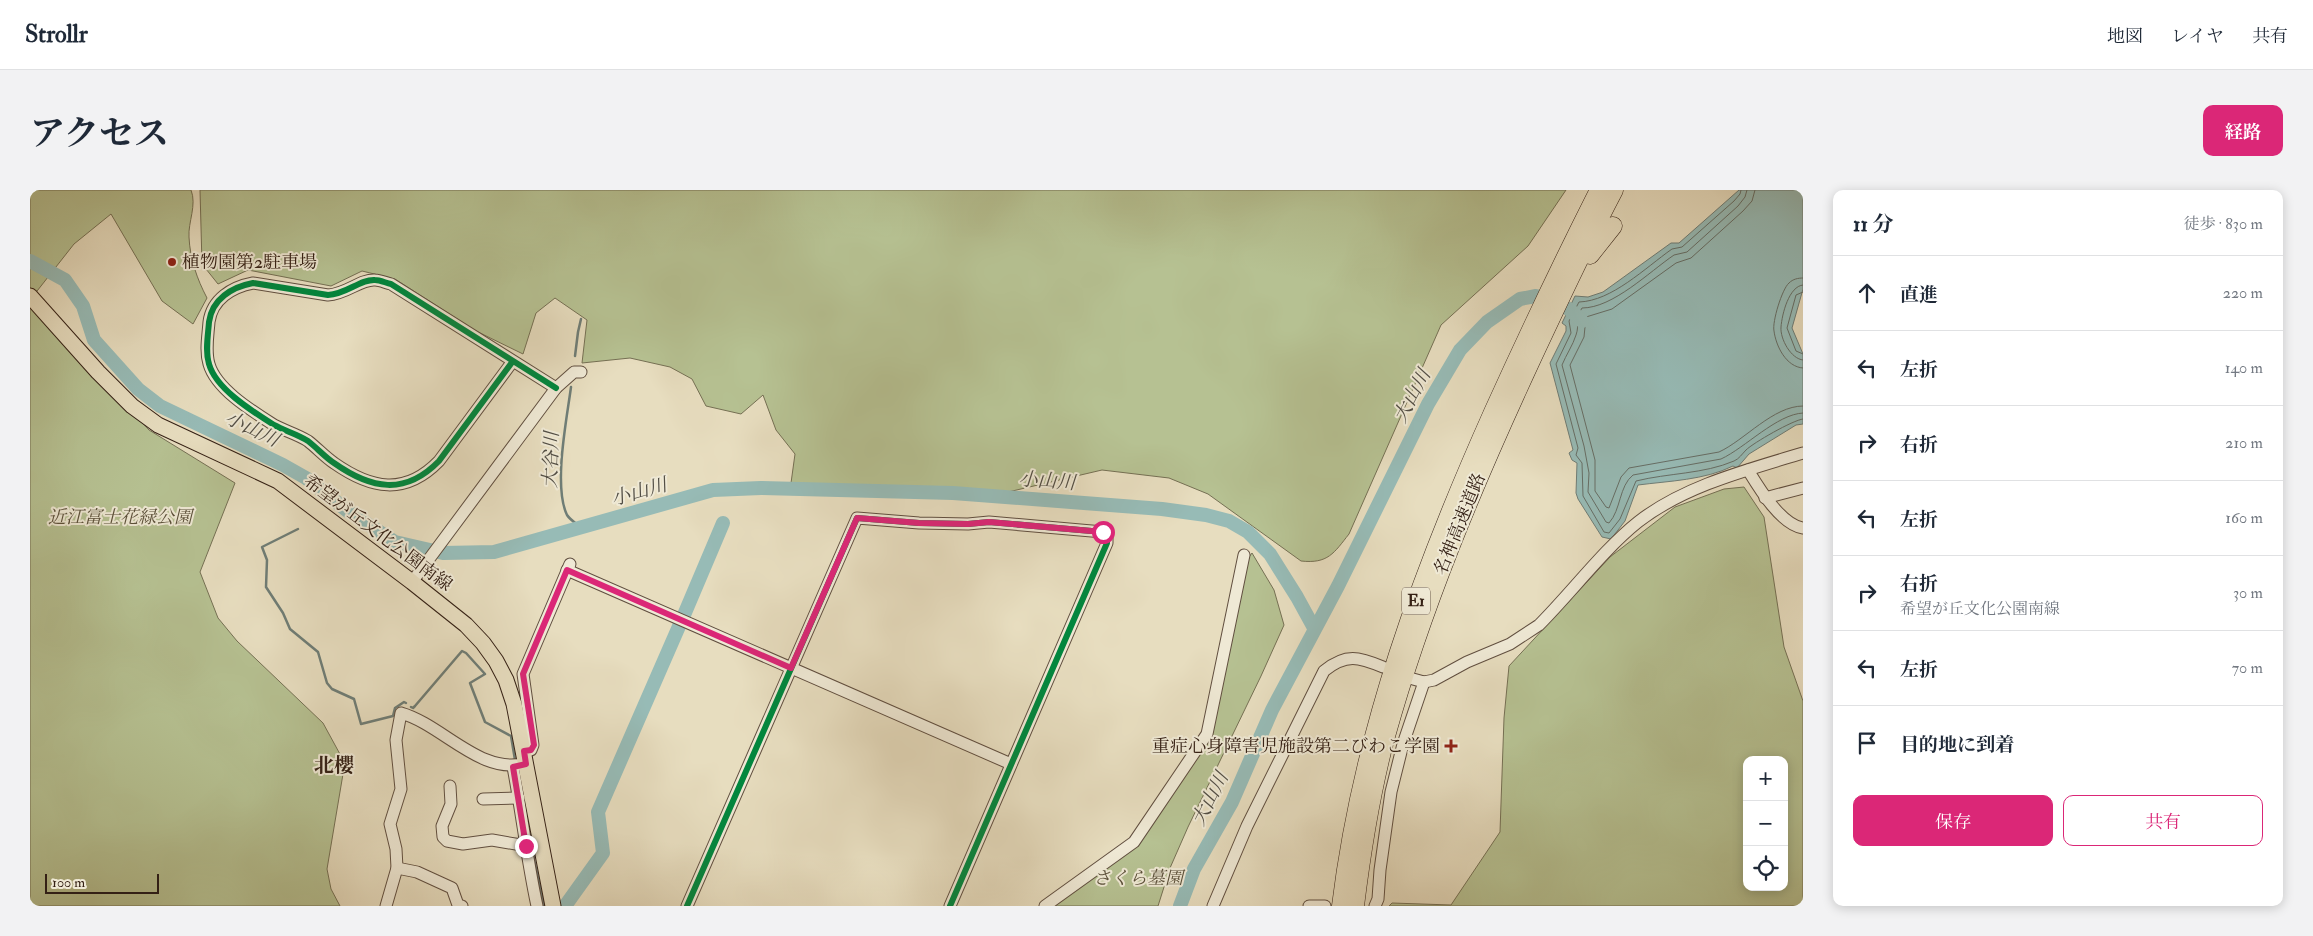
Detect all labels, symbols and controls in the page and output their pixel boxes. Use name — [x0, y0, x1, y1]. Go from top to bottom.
text: Strollr — [25, 19, 88, 50]
text: 地図 — [2107, 25, 2143, 48]
text: レイヤ — [2171, 25, 2224, 48]
text: 共有 — [2252, 25, 2288, 48]
button: 経路 — [2203, 105, 2283, 156]
text: アクセス — [30, 112, 169, 156]
text: 11 分 — [1853, 211, 1893, 238]
text: 徒歩 · 830 m — [2183, 214, 2263, 234]
place label: 植物園第2駐車場 — [182, 251, 317, 274]
marker: 植物園第2駐車場 — [166, 256, 178, 268]
icon: ahead — [1853, 279, 1881, 307]
text: 直進 — [1900, 283, 1938, 307]
text: 220 m — [2223, 283, 2263, 303]
icon: left — [1853, 354, 1881, 382]
text: 左折 — [1900, 358, 1938, 382]
text: 140 m — [2225, 358, 2263, 378]
water label: 大山川 — [1388, 363, 1437, 427]
water label: 小山川 — [221, 406, 285, 453]
water label: 大谷川 — [538, 429, 564, 489]
icon: right — [1853, 429, 1881, 457]
text: 右折 — [1900, 433, 1938, 457]
text: 210 m — [2225, 433, 2263, 453]
water label: 小山川 — [1018, 467, 1078, 495]
street label: 希望が丘文化公園南線 — [299, 470, 457, 596]
street label: 名神高速道路 — [1429, 470, 1491, 578]
water label: 小山川 — [608, 472, 672, 511]
icon: left — [1853, 504, 1881, 532]
park label: 近江富士花緑公園 — [48, 506, 195, 529]
text: 左折 — [1900, 508, 1938, 532]
text: 160 m — [2225, 508, 2263, 528]
route start — [1092, 521, 1115, 544]
text: 右折 — [1900, 572, 1938, 596]
icon: right — [1853, 579, 1881, 607]
text: 30 m — [2233, 583, 2263, 603]
road number: E1 — [1402, 588, 1430, 614]
text: 希望が丘文化公園南線 — [1900, 599, 2060, 619]
icon: left — [1853, 654, 1881, 682]
text: 左折 — [1900, 658, 1938, 682]
text: 70 m — [2232, 658, 2263, 678]
icon: arrive — [1853, 729, 1881, 757]
text: 目的地に到着 — [1900, 733, 2014, 757]
place label: 重症心身障害児施設第二びわこ学園 — [1152, 735, 1440, 758]
marker: 重症心身障害児施設第二びわこ学園 — [1444, 739, 1458, 753]
district label: 北櫻 — [314, 753, 354, 778]
map controls — [1743, 756, 1788, 891]
button: + — [1743, 756, 1788, 801]
water label: 大山川 — [1186, 766, 1235, 830]
button: 保存 — [1853, 795, 2053, 846]
button: 共有 — [2063, 795, 2263, 846]
button: − — [1743, 801, 1788, 846]
route end — [515, 835, 538, 858]
button: locate — [1743, 846, 1788, 891]
park label: さくら墓園 — [1093, 867, 1186, 890]
scale bar — [45, 871, 159, 894]
text: 100 m — [52, 874, 85, 891]

